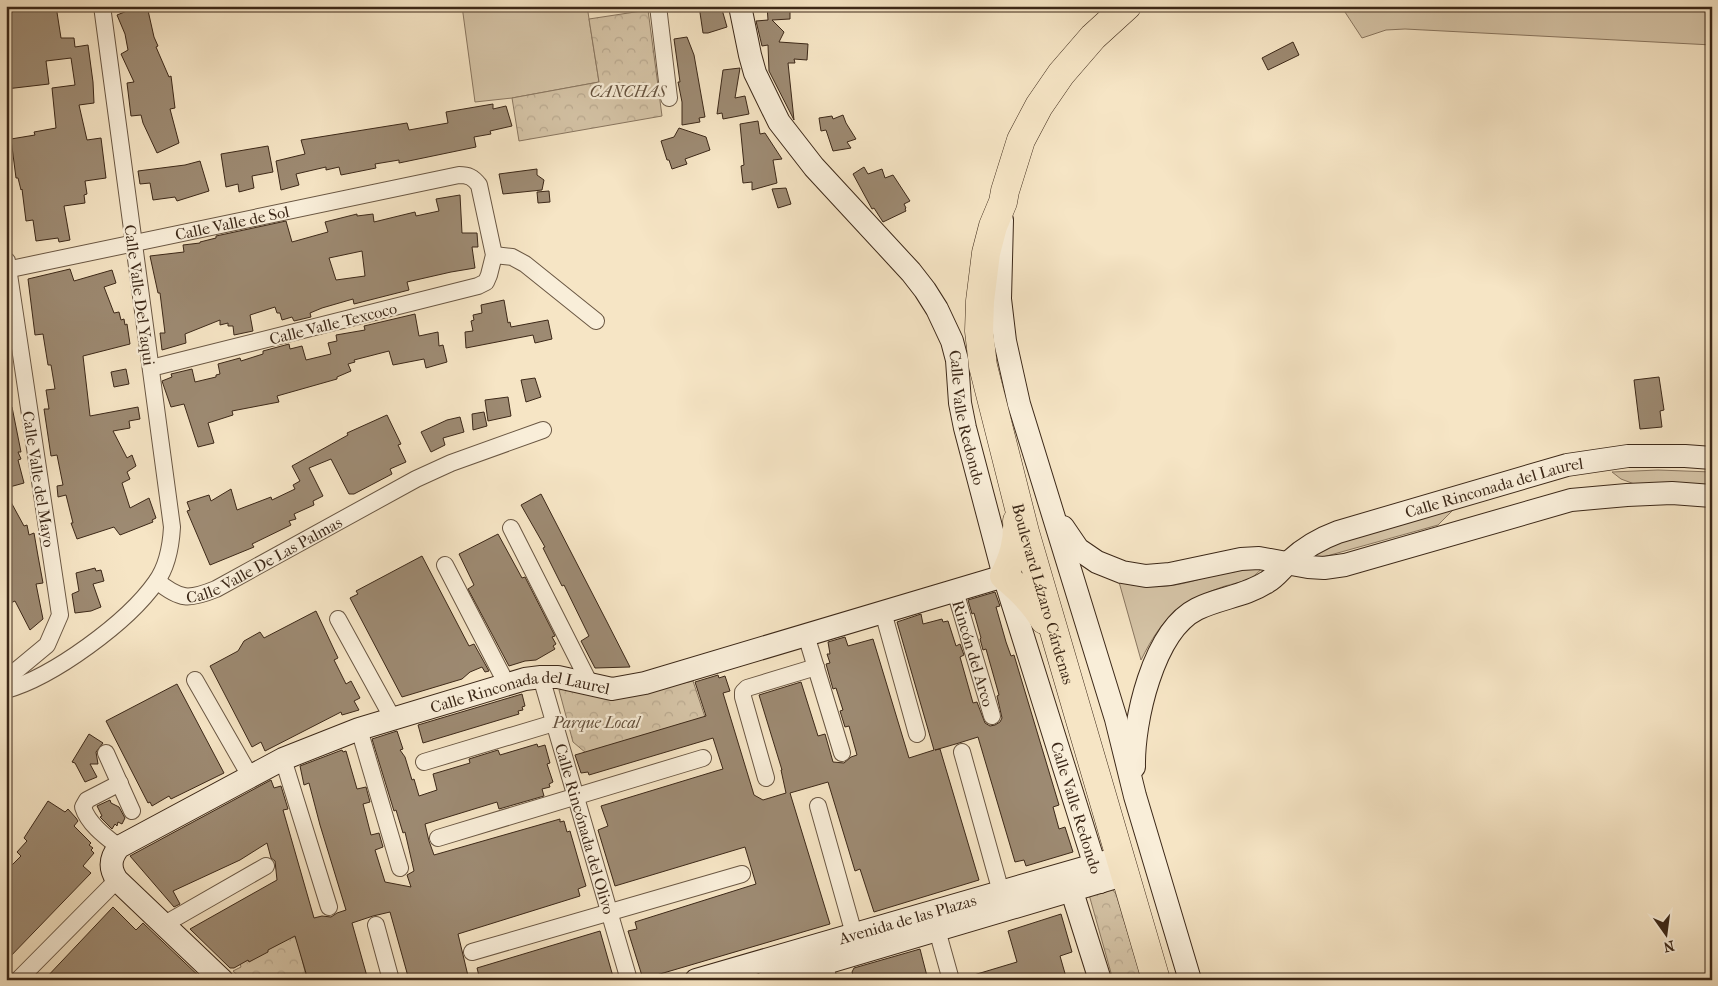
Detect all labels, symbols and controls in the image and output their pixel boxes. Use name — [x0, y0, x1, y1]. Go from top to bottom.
park label: CANCHAS — [590, 82, 668, 101]
street label: Calle Valle de Sol — [173, 202, 291, 244]
street label: Calle Valle Del Yaqui — [120, 223, 159, 367]
street label: Calle Valle Texcoco — [267, 298, 399, 349]
street label: Calle Valle Redondo — [945, 348, 989, 487]
street label: Calle Valle del Mayo — [18, 410, 59, 549]
street label: Calle Rinconada del Laurel — [1403, 454, 1585, 522]
street label: Boulevard Lázaro Cárdenas — [1008, 501, 1078, 687]
street label: Calle Valle De Las Palmas — [185, 513, 345, 607]
street label: Rincón del Arco — [948, 598, 998, 709]
street label: Calle Rinconada del Laurel — [428, 668, 612, 717]
park label: Parque Local — [551, 713, 642, 732]
street label: Calle Valle Redondo — [1047, 740, 1106, 876]
street label: Calle Rincónada del Olivo — [551, 741, 618, 916]
street label: Avenida de las Plazas — [836, 891, 979, 949]
north arrow — [1640, 908, 1690, 958]
text: N — [1661, 937, 1676, 956]

